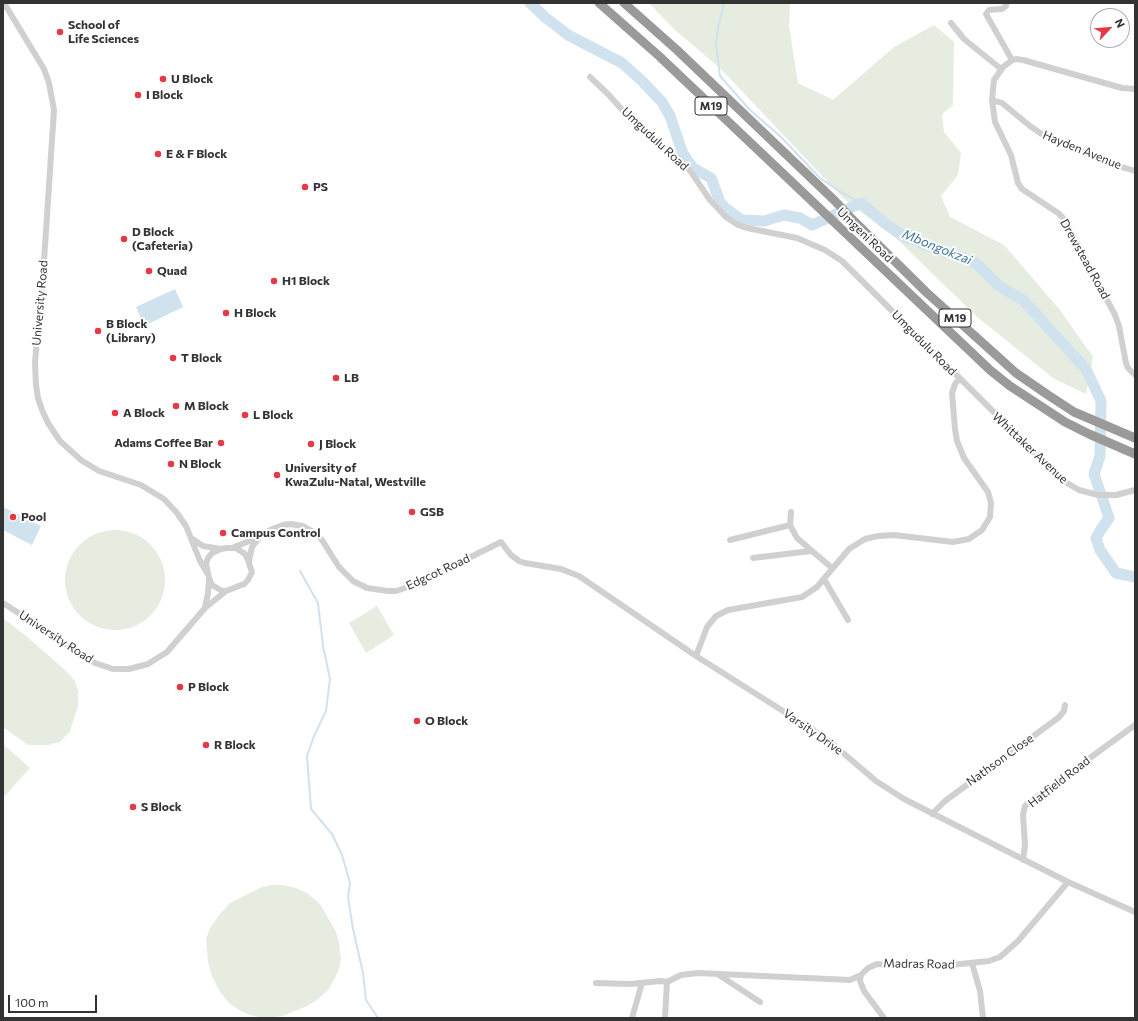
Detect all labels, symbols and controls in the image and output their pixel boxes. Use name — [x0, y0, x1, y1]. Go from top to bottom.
north arrow — [1090, 8, 1130, 48]
text: N — [1113, 16, 1128, 30]
place label: School of Life Sciences — [68, 18, 139, 46]
marker: School of Life Sciences — [55, 27, 65, 37]
place label: U Block — [171, 72, 213, 86]
marker: U Block — [158, 74, 168, 84]
place label: I Block — [146, 88, 183, 102]
marker: I Block — [133, 90, 143, 100]
road number: M19 — [695, 97, 727, 115]
street label: Umgudulu Road — [619, 104, 691, 174]
street label: Hayden Avenue — [1041, 128, 1123, 172]
place label: E & F Block — [166, 147, 227, 161]
marker: E & F Block — [153, 149, 163, 159]
place label: PS — [313, 180, 328, 194]
marker: PS — [300, 182, 310, 192]
street label: Umgeni Road — [834, 205, 896, 265]
street label: Drewstead Road — [1057, 216, 1113, 302]
place label: D Block (Cafeteria) — [132, 225, 193, 253]
water label: Mbongokzai — [900, 226, 974, 268]
marker: D Block (Cafeteria) — [119, 234, 129, 244]
street label: University Road — [29, 260, 51, 346]
place label: Quad — [157, 264, 187, 278]
marker: Quad — [144, 266, 154, 276]
place label: H1 Block — [282, 274, 330, 288]
marker: H1 Block — [269, 276, 279, 286]
place label: H Block — [234, 306, 276, 320]
street label: Umgudulu Road — [888, 307, 960, 379]
marker: H Block — [221, 308, 231, 318]
road number: M19 — [939, 309, 971, 327]
place label: B Block (Library) — [106, 317, 156, 345]
marker: B Block (Library) — [93, 326, 103, 336]
place label: T Block — [181, 351, 222, 365]
marker: T Block — [168, 353, 178, 363]
place label: LB — [344, 371, 359, 385]
marker: LB — [331, 373, 341, 383]
place label: M Block — [184, 399, 229, 413]
marker: M Block — [171, 401, 181, 411]
place label: A Block — [123, 406, 165, 420]
marker: A Block — [110, 408, 120, 418]
place label: L Block — [253, 408, 293, 422]
street label: Whittaker Avenue — [989, 409, 1071, 487]
marker: L Block — [240, 410, 250, 420]
place label: Adams Coffee Bar — [114, 436, 213, 450]
place label: J Block — [319, 437, 356, 451]
marker: Adams Coffee Bar — [216, 438, 226, 448]
marker: J Block — [306, 439, 316, 449]
place label: N Block — [179, 457, 221, 471]
marker: N Block — [166, 459, 176, 469]
place label: University of KwaZulu-Natal, Westville — [285, 461, 426, 489]
marker: University of KwaZulu-Natal, Westville — [272, 470, 282, 480]
place label: GSB — [420, 505, 444, 519]
marker: GSB — [407, 507, 417, 517]
place label: Pool — [21, 510, 46, 524]
marker: Pool — [8, 512, 18, 522]
place label: Campus Control — [231, 526, 320, 540]
marker: Campus Control — [218, 528, 228, 538]
street label: Edgcot Road — [404, 551, 472, 593]
street label: University Road — [16, 608, 96, 666]
place label: P Block — [188, 680, 229, 694]
marker: P Block — [175, 682, 185, 692]
street label: Varsity Drive — [780, 706, 846, 758]
place label: O Block — [425, 714, 468, 728]
marker: O Block — [412, 716, 422, 726]
street label: Nathson Close — [964, 731, 1036, 789]
place label: R Block — [214, 738, 256, 752]
marker: R Block — [201, 740, 211, 750]
street label: Hatfield Road — [1025, 753, 1093, 811]
place label: S Block — [141, 800, 182, 814]
marker: S Block — [128, 802, 138, 812]
street label: Madras Road — [883, 956, 955, 972]
scale bar — [10, 987, 99, 1013]
text: 100 m — [15, 995, 49, 1009]

